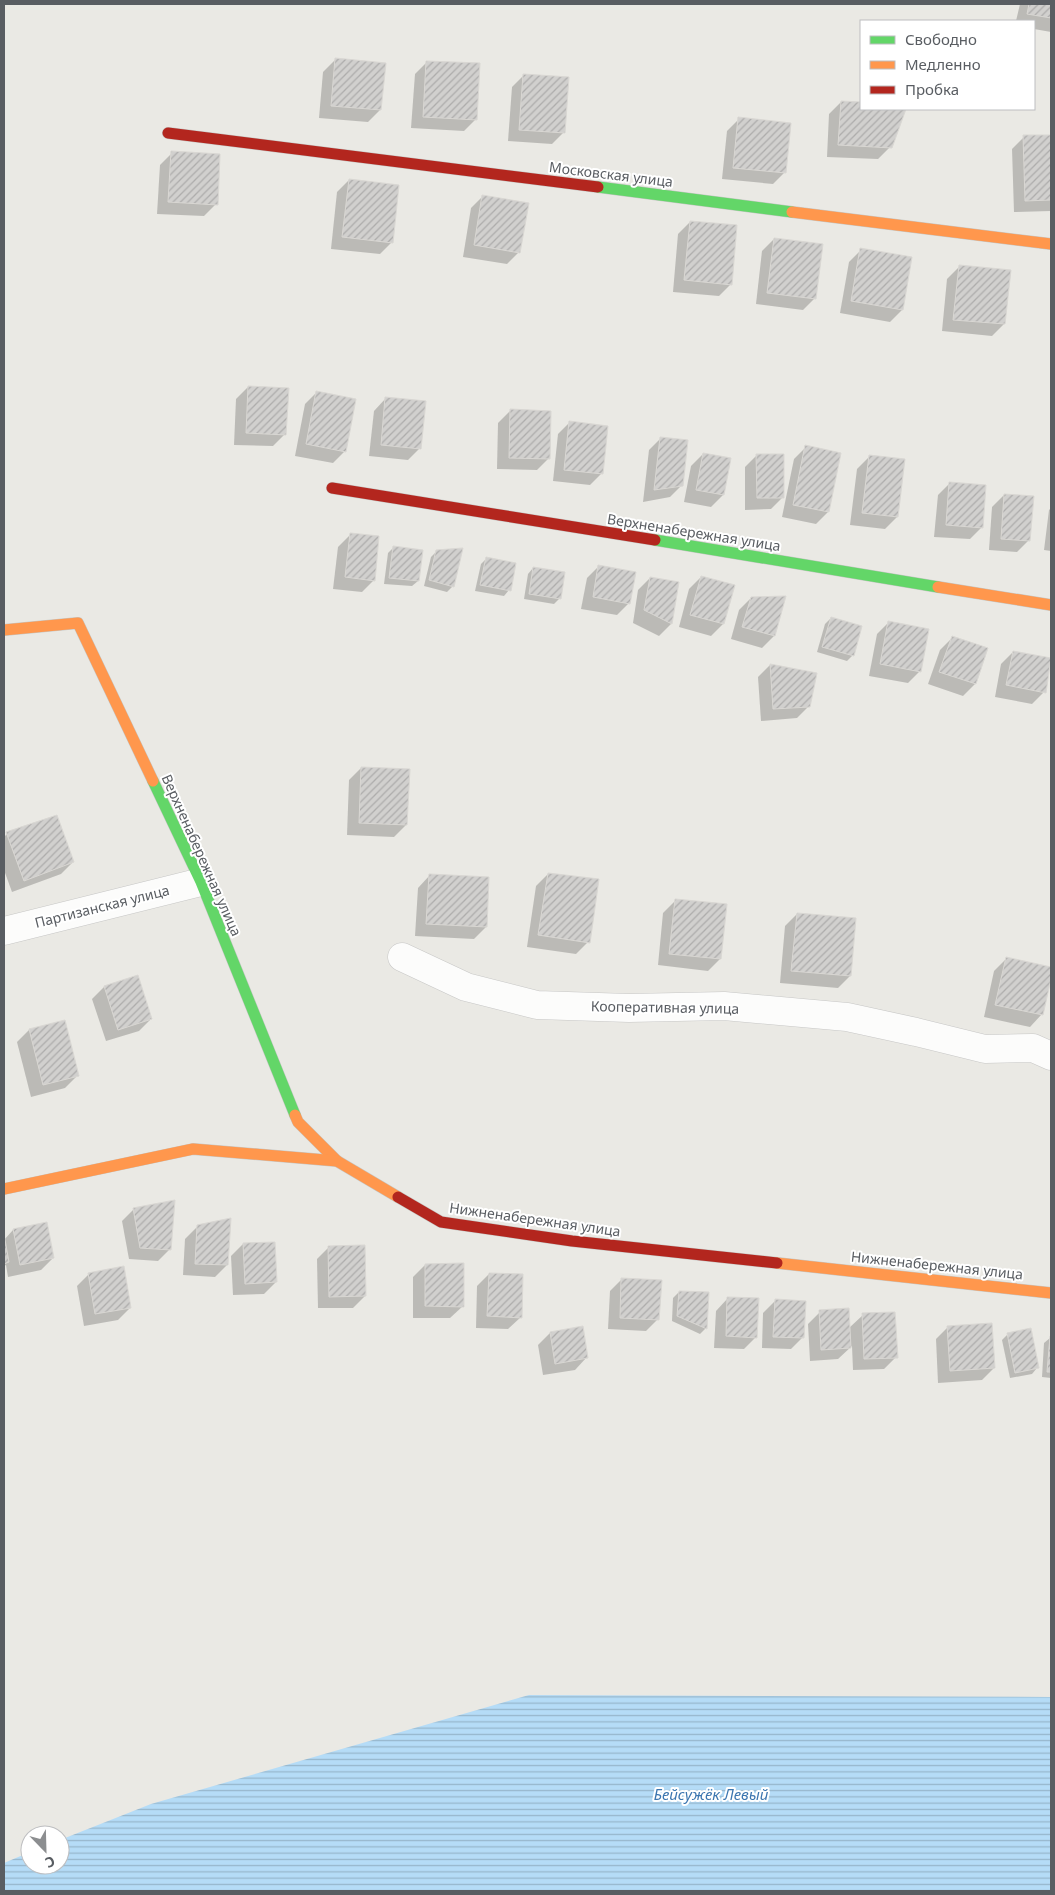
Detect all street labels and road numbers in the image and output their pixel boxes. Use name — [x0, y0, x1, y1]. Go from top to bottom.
street label: Московская улица — [548, 157, 674, 191]
street label: Верхненабережная улица — [606, 509, 782, 555]
street label: Верхненабережная улица — [158, 771, 246, 939]
street label: Партизанская улица — [33, 880, 171, 932]
street label: Кооперативная улица — [591, 996, 739, 1018]
street label: Нижненабережная улица — [448, 1198, 622, 1240]
street label: Нижненабережная улица — [850, 1247, 1024, 1283]

